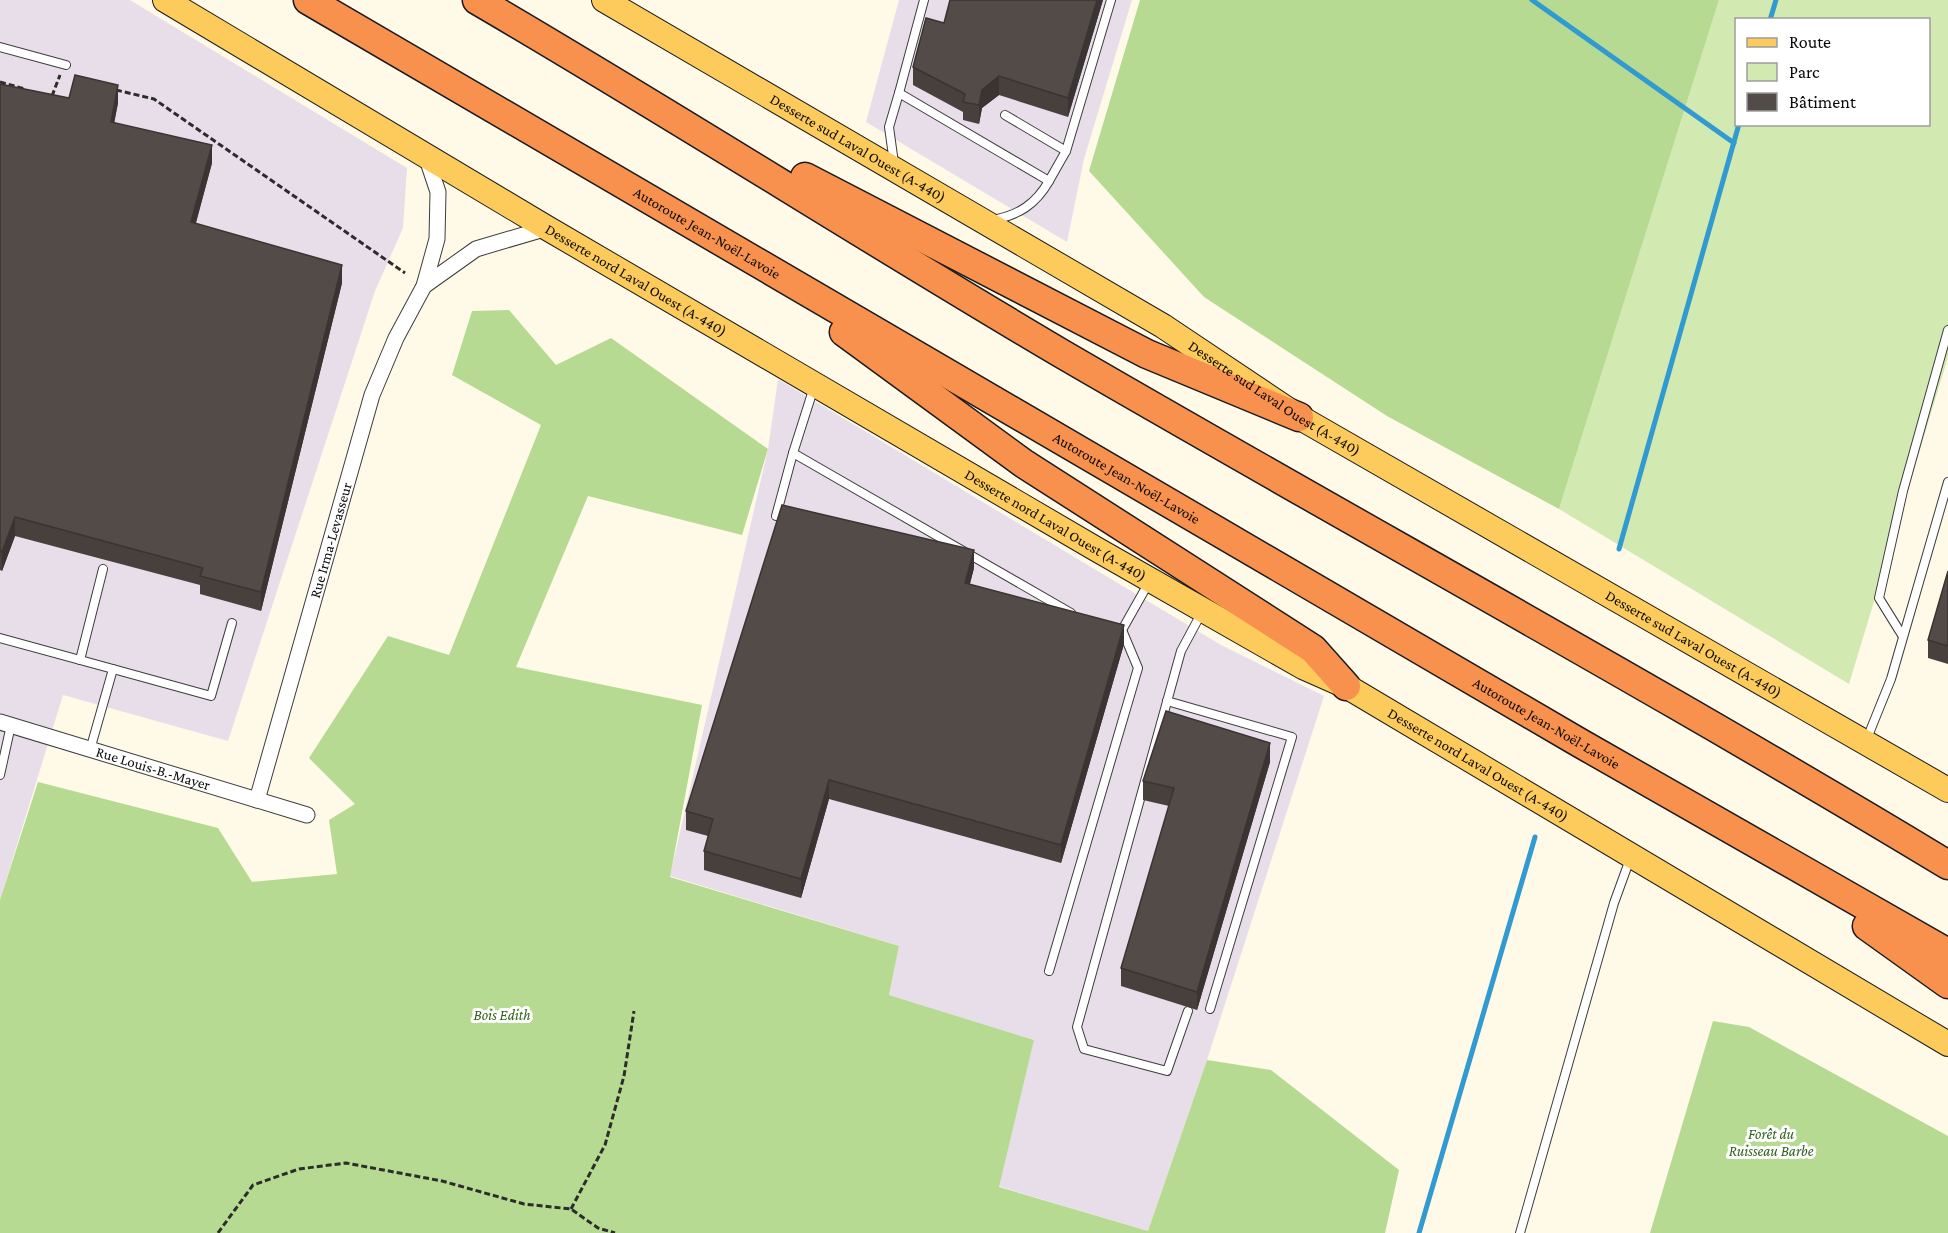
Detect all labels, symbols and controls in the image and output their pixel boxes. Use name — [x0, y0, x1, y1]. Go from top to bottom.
legend — [1735, 18, 1930, 126]
text: Route — [1789, 32, 1831, 52]
text: Parc — [1789, 62, 1820, 82]
street label: Desserte sud Laval Ouest (A-440) — [767, 91, 949, 206]
text: Bâtiment — [1789, 92, 1857, 112]
street label: Autoroute Jean-Noël-Lavoie — [631, 184, 784, 282]
street label: Desserte nord Laval Ouest (A-440) — [543, 221, 730, 340]
street label: Desserte sud Laval Ouest (A-440) — [1186, 337, 1363, 459]
street label: Autoroute Jean-Noël-Lavoie — [1050, 429, 1203, 527]
street label: Desserte nord Laval Ouest (A-440) — [962, 466, 1149, 585]
street label: Rue Irma-Levasseur — [307, 480, 355, 600]
street label: Desserte sud Laval Ouest (A-440) — [1603, 587, 1785, 702]
street label: Autoroute Jean-Noël-Lavoie — [1470, 674, 1623, 772]
street label: Desserte nord Laval Ouest (A-440) — [1385, 705, 1571, 825]
street label: Rue Louis-B.-Mayer — [94, 744, 213, 793]
park label: Bois Edith — [474, 1007, 530, 1023]
park label: Forêt du Ruisseau Barbe — [1729, 1126, 1814, 1159]

